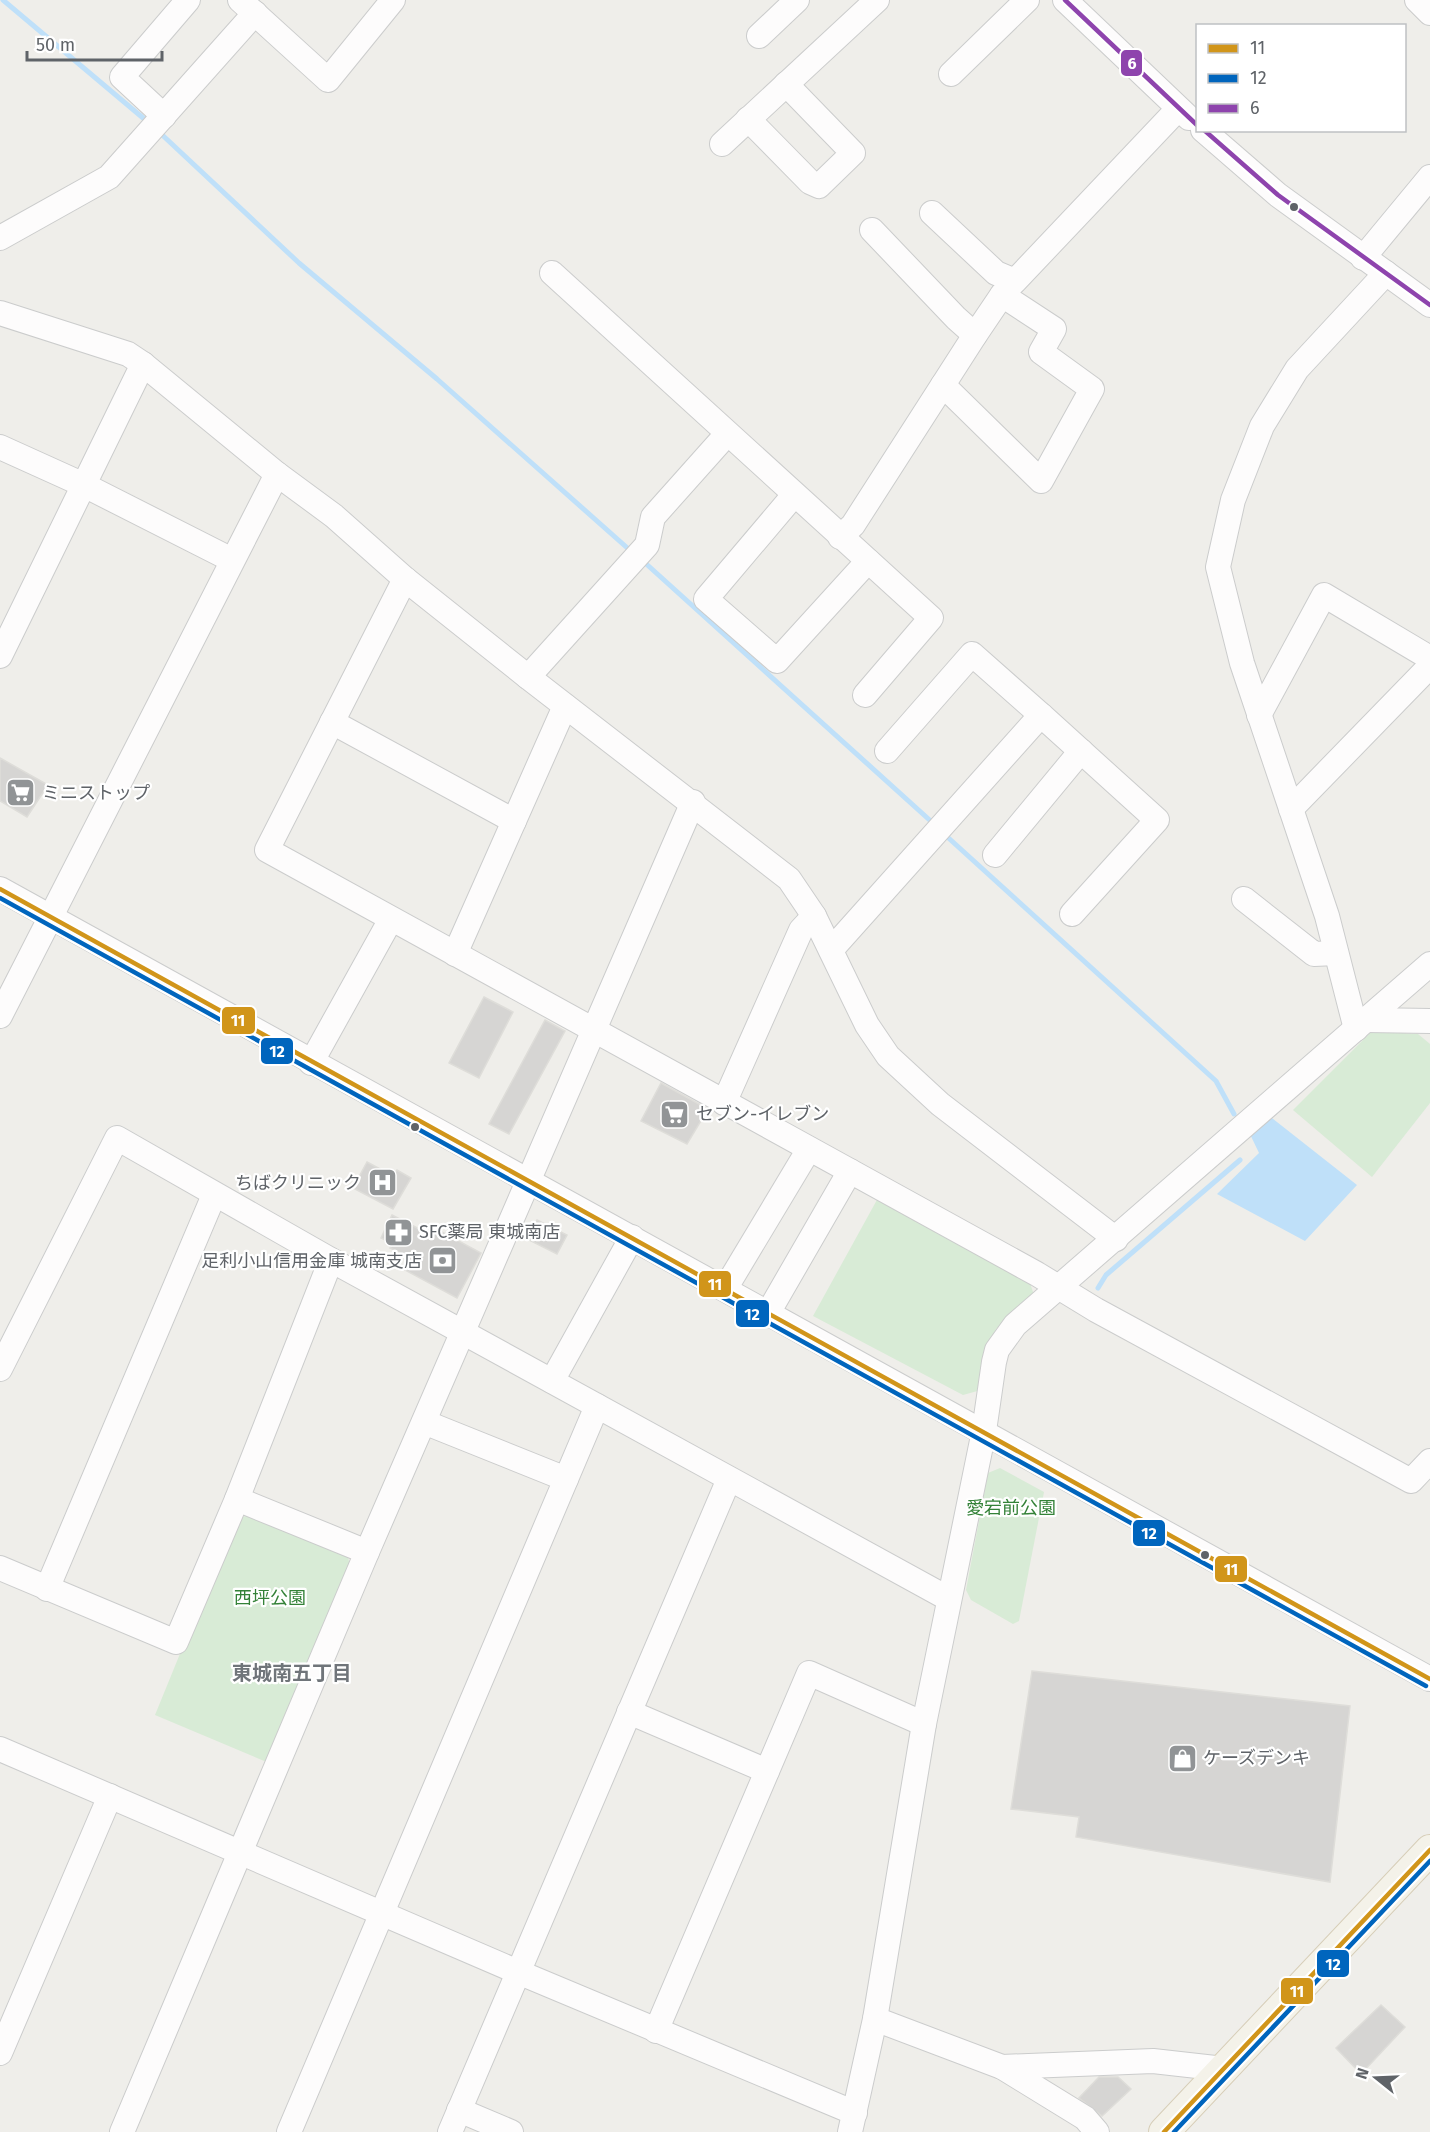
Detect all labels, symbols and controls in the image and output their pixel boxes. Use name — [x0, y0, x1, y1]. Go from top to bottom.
scale bar — [27, 24, 162, 62]
legend — [1196, 24, 1406, 132]
text: 50 m — [36, 34, 75, 56]
text: 11 — [1250, 37, 1265, 59]
line badge: 6 — [1120, 49, 1143, 77]
text: 6 — [1127, 54, 1137, 73]
text: 12 — [1250, 67, 1267, 89]
text: 6 — [1250, 97, 1260, 119]
unlabelled marker — [1288, 201, 1300, 213]
supermarket icon: ミニストップ — [5, 777, 37, 809]
place label: ミニストップ — [42, 782, 150, 804]
line badge: 11 — [221, 1006, 256, 1035]
text: 11 — [231, 1011, 245, 1030]
line badge: 12 — [260, 1037, 294, 1065]
text: 12 — [269, 1042, 285, 1061]
supermarket icon: セブン-イレブン — [659, 1098, 691, 1130]
place label: セブン-イレブン — [696, 1103, 829, 1125]
unlabelled marker — [409, 1121, 421, 1133]
hospital icon: ちばクリニック — [366, 1167, 398, 1199]
place label: ちばクリニック — [235, 1172, 361, 1194]
pharmacy icon: SFC薬局 東城南店 — [382, 1216, 414, 1248]
place label: SFC薬局 東城南店 — [419, 1221, 560, 1243]
bank icon: 足利小山信用金庫 城南支店 — [427, 1245, 459, 1277]
place label: 足利小山信用金庫 城南支店 — [201, 1250, 422, 1272]
line badge: 11 — [698, 1270, 732, 1298]
text: 11 — [708, 1275, 722, 1294]
line badge: 12 — [735, 1299, 770, 1328]
text: 12 — [744, 1305, 760, 1324]
park label: 愛宕前公園 — [966, 1497, 1056, 1519]
line badge: 12 — [1132, 1519, 1166, 1547]
text: 12 — [1141, 1524, 1157, 1543]
unlabelled marker — [1199, 1549, 1211, 1561]
line badge: 11 — [1214, 1555, 1248, 1583]
text: 11 — [1224, 1560, 1238, 1579]
park label: 西坪公園 — [234, 1587, 306, 1609]
district label: 東城南五丁目 — [232, 1661, 352, 1685]
shop icon: ケーズデンキ — [1166, 1742, 1198, 1774]
place label: ケーズデンキ — [1203, 1747, 1310, 1769]
line badge: 12 — [1316, 1949, 1350, 1978]
text: 12 — [1325, 1955, 1341, 1974]
line badge: 11 — [1280, 1977, 1314, 2005]
text: 11 — [1290, 1982, 1304, 2001]
north arrow — [1346, 2048, 1406, 2108]
text: N — [1352, 2066, 1373, 2081]

